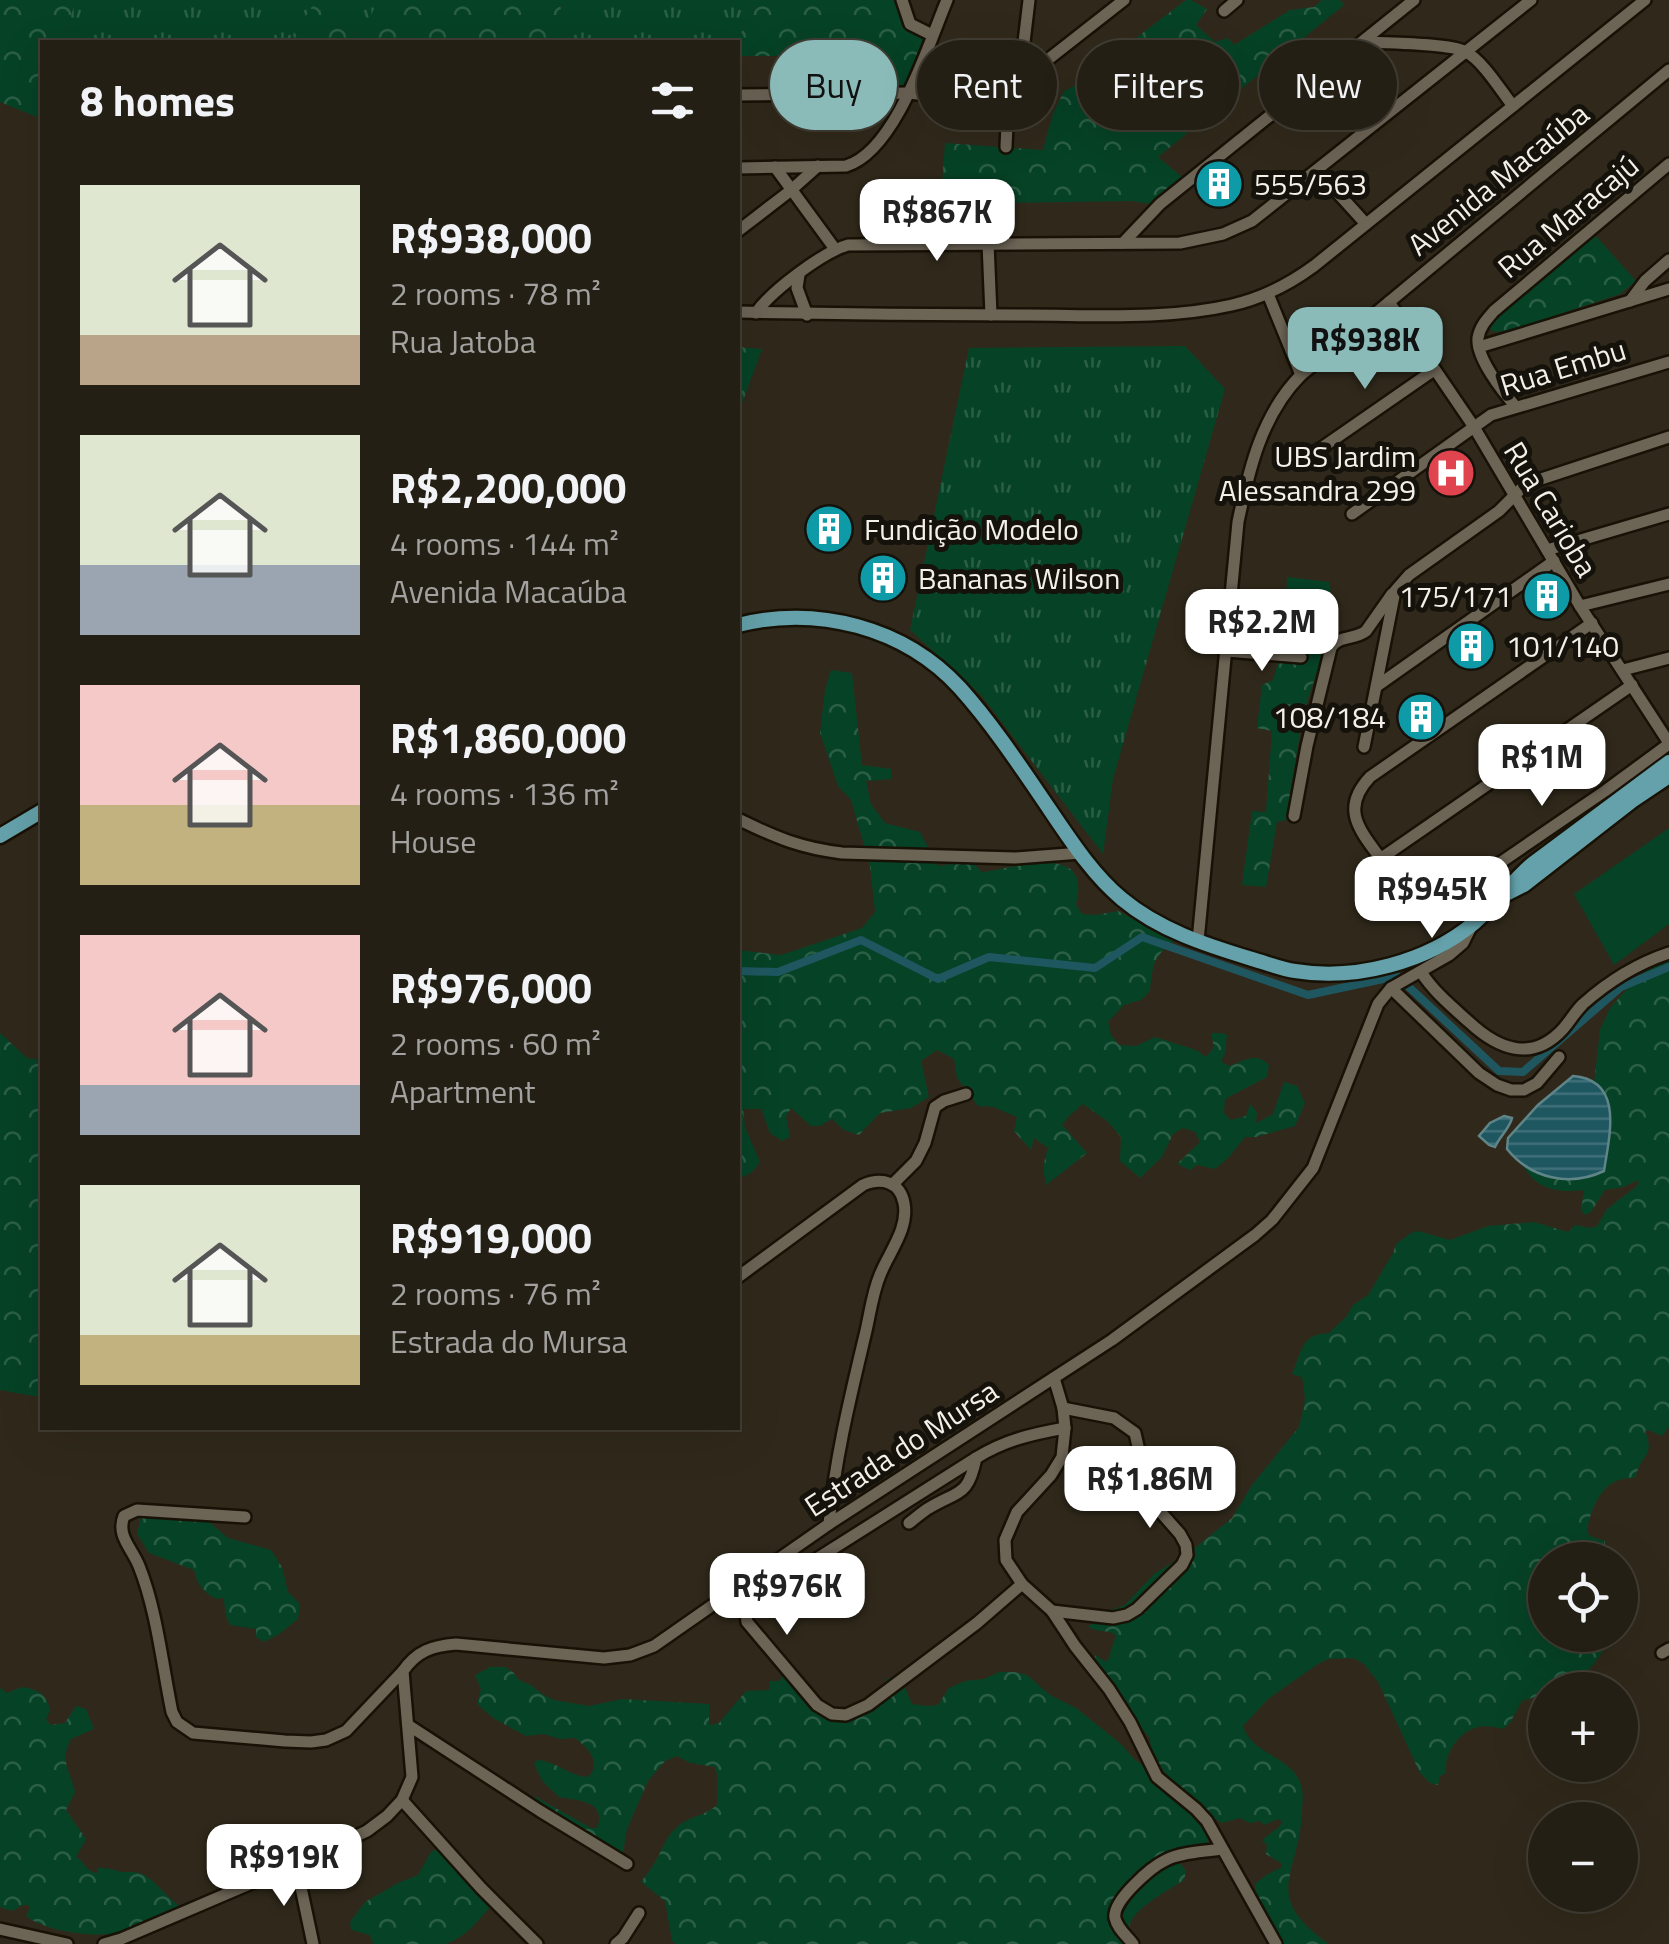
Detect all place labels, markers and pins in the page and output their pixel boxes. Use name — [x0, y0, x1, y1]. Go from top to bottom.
building icon: 555/563 — [1193, 158, 1245, 210]
place label: 555/563 — [1254, 161, 1367, 207]
pin: R$867K — [856, 179, 1018, 264]
pin: R$938K — [1284, 307, 1446, 392]
place label: UBS Jardim Alessandra 299 — [1219, 433, 1416, 513]
hospital icon: UBS Jardim Alessandra 299 — [1425, 447, 1477, 499]
building icon: Fundição Modelo — [803, 503, 855, 555]
place label: Fundição Modelo — [864, 506, 1079, 552]
building icon: Bananas Wilson — [857, 552, 909, 604]
place label: Bananas Wilson — [918, 555, 1120, 601]
building icon: 175/171 — [1521, 570, 1573, 622]
place label: 175/171 — [1399, 573, 1512, 619]
pin: R$2.2M — [1181, 589, 1343, 674]
building icon: 101/140 — [1445, 620, 1497, 672]
place label: 101/140 — [1506, 623, 1619, 669]
building icon: 108/184 — [1395, 691, 1447, 743]
place label: 108/184 — [1273, 694, 1386, 740]
pin: R$1M — [1483, 724, 1601, 809]
pin: R$945K — [1351, 856, 1513, 941]
pin: R$1.86M — [1058, 1446, 1242, 1531]
pin: R$976K — [706, 1553, 868, 1638]
pin: R$919K — [203, 1824, 365, 1909]

